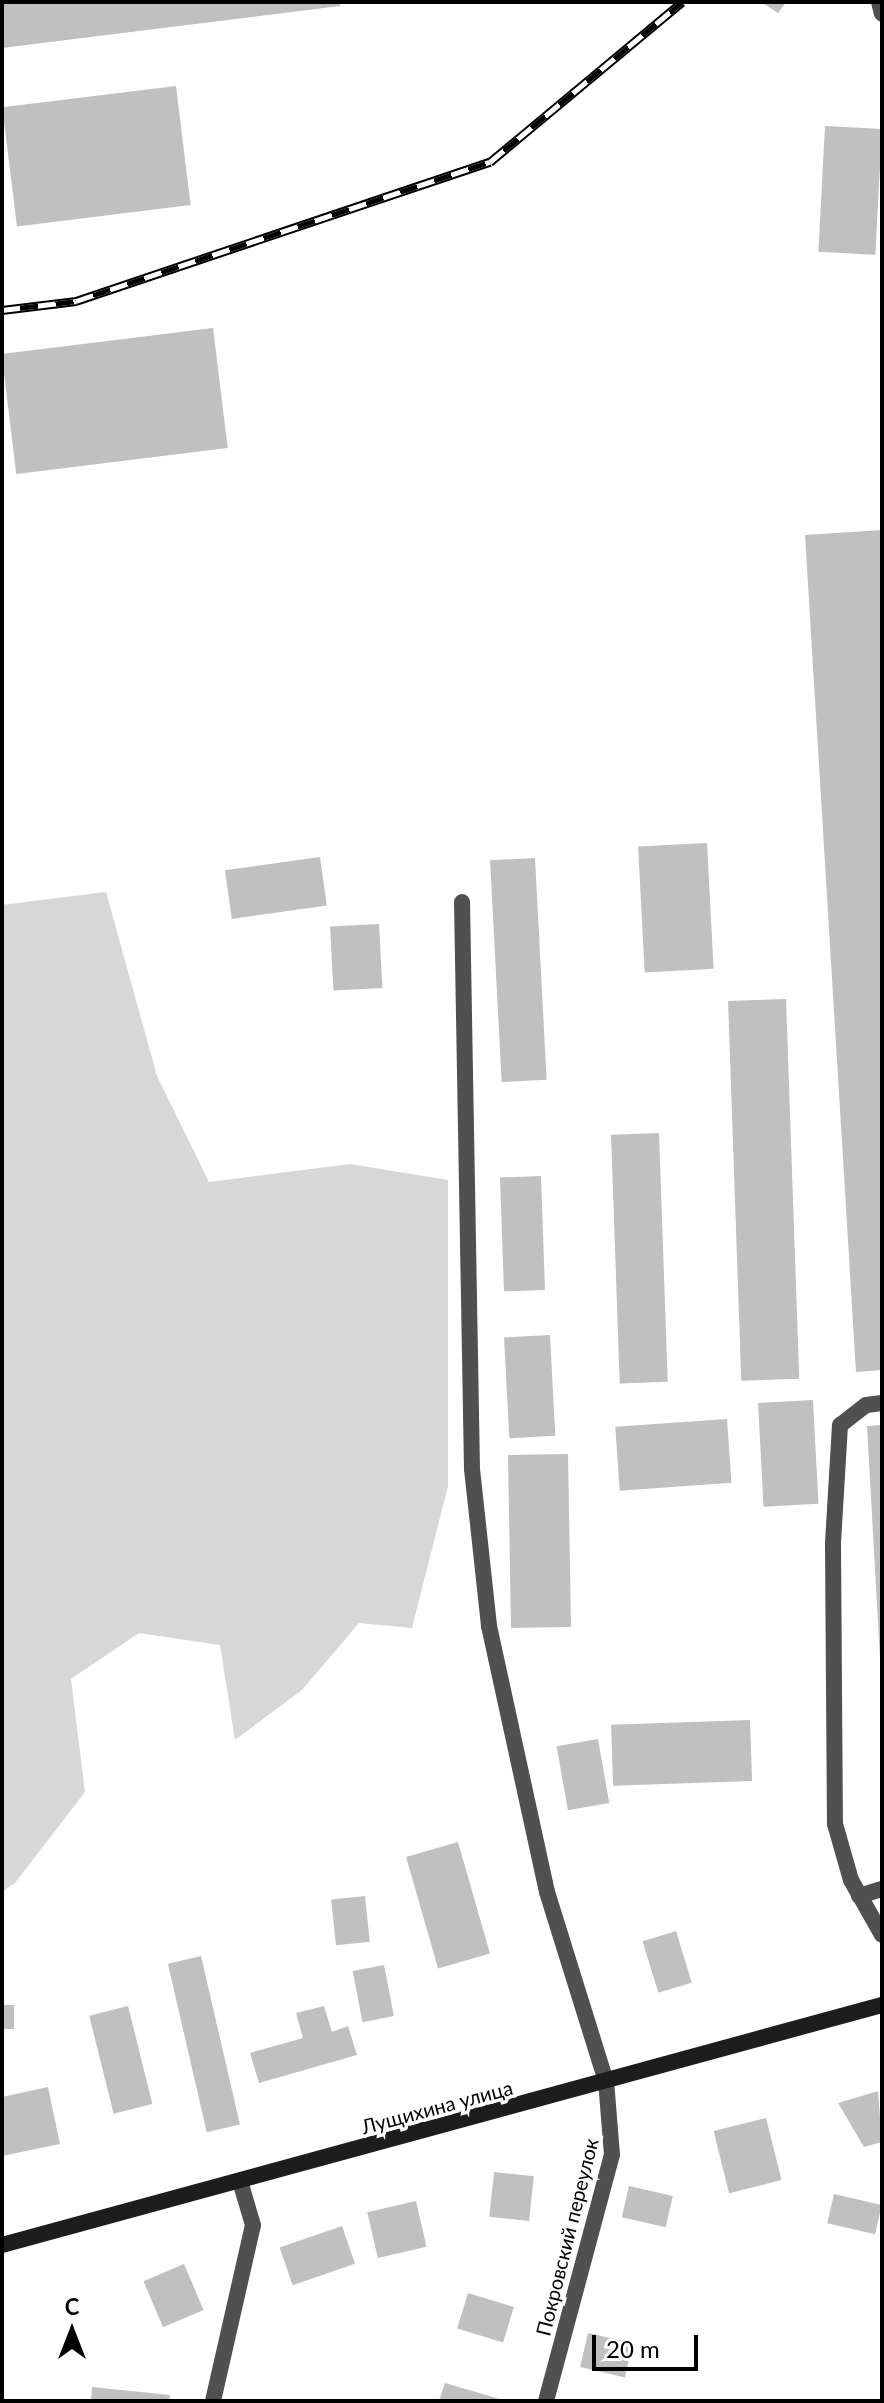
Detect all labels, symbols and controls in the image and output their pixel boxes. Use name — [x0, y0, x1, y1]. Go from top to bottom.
street label: Лущихина улица — [359, 2075, 515, 2139]
street label: Покровский переулок — [531, 2136, 603, 2338]
north arrow — [32, 2291, 112, 2371]
text: С — [65, 2293, 79, 2320]
scale bar — [596, 2319, 702, 2369]
text: 20 m — [606, 2334, 660, 2363]

